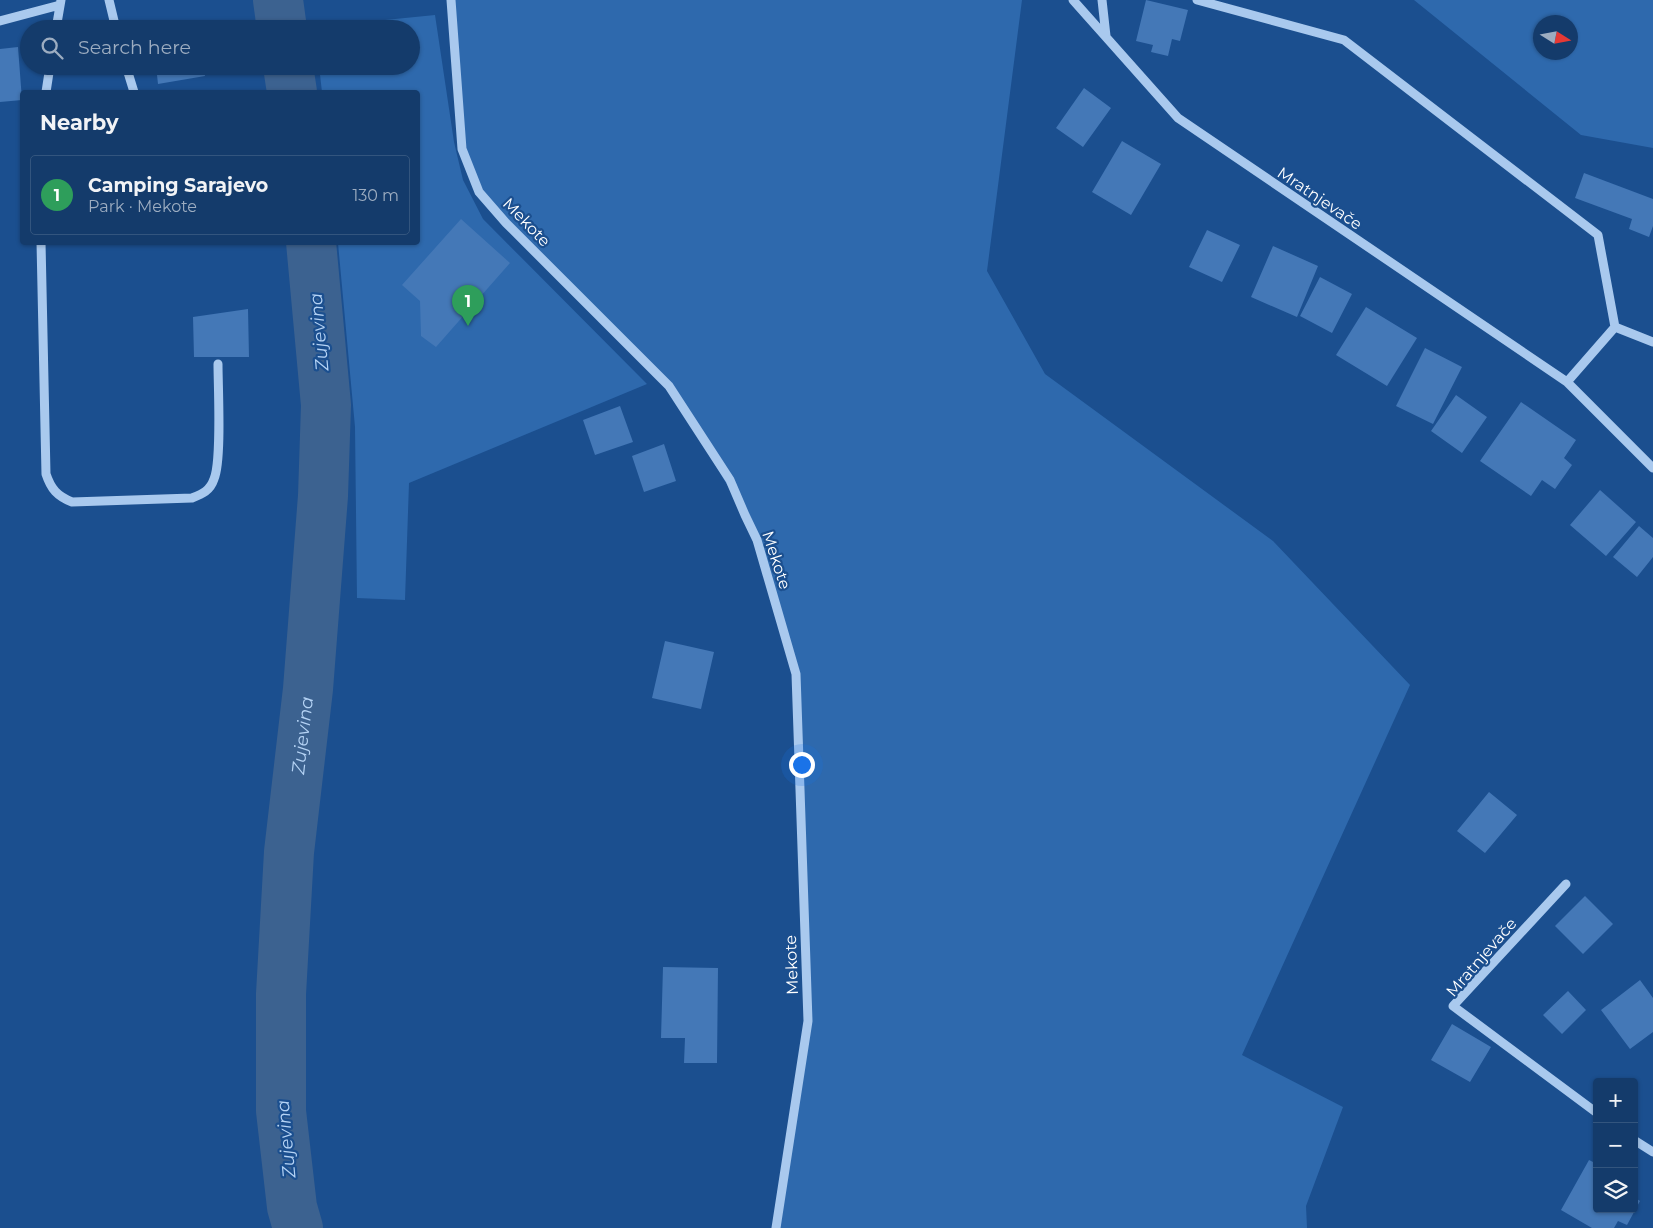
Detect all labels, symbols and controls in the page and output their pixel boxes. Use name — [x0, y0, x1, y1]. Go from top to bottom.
north arrow — [1533, 15, 1578, 60]
search box — [20, 20, 420, 75]
icon: search — [38, 34, 66, 62]
text: Search here — [78, 36, 191, 59]
text: Nearby — [40, 110, 119, 135]
street label: Mratnjevače — [1274, 163, 1366, 234]
text: Camping Sarajevo — [88, 174, 268, 197]
text: 1 — [54, 186, 60, 205]
text: 130 m — [352, 186, 399, 205]
street label: Mekote — [499, 194, 554, 251]
text: Park · Mekote — [88, 197, 197, 216]
pin: 1 — [452, 285, 484, 326]
water label: Zujevina — [305, 292, 333, 373]
street label: Mekote — [758, 529, 795, 592]
water label: Zujevina — [287, 695, 318, 777]
your location — [789, 752, 815, 778]
street label: Mratnjevače — [1442, 914, 1521, 1001]
street label: Mekote — [781, 935, 802, 995]
map controls — [1593, 1078, 1638, 1213]
button: + — [1593, 1078, 1638, 1123]
water label: Zujevina — [272, 1099, 300, 1180]
button: − — [1593, 1123, 1638, 1168]
button: layers — [1593, 1168, 1638, 1213]

